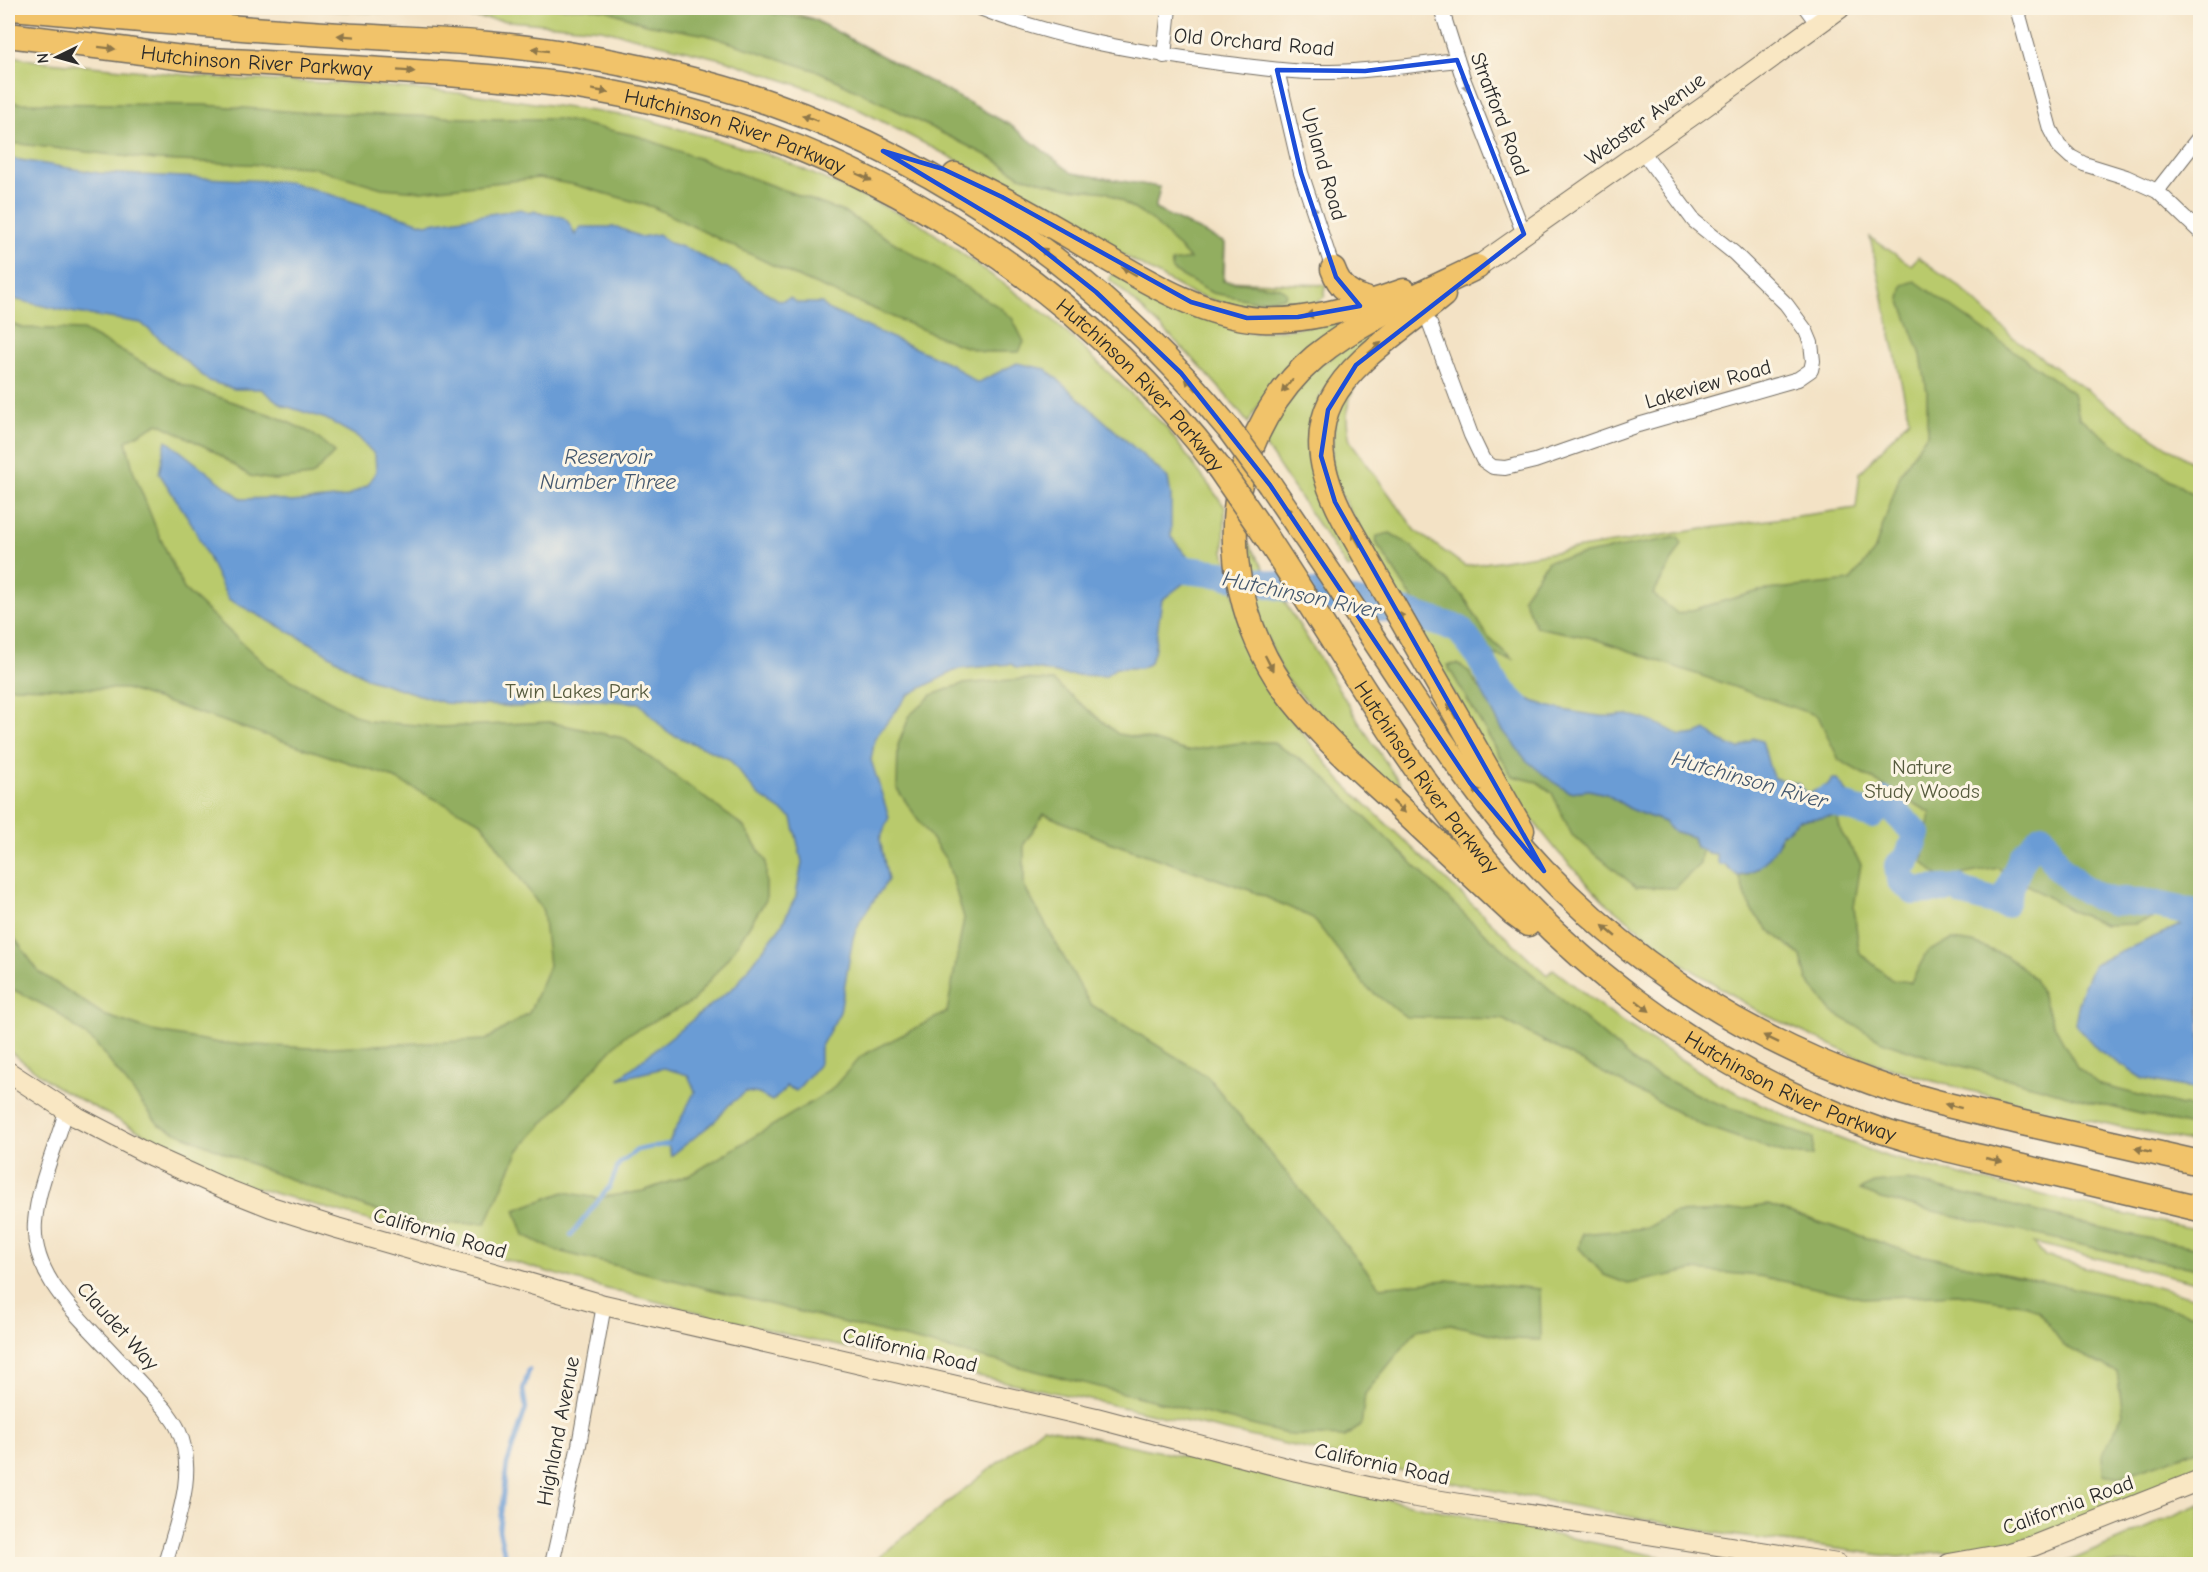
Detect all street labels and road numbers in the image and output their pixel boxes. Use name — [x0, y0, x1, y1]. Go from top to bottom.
street label: Old Orchard Road — [1173, 23, 1335, 61]
street label: Hutchinson River Parkway — [139, 40, 374, 81]
street label: Stratford Road — [1465, 49, 1535, 179]
street label: Webster Avenue — [1580, 67, 1710, 171]
street label: Hutchinson River Parkway — [622, 84, 850, 179]
street label: Upland Road — [1296, 105, 1352, 223]
street label: Hutchinson River Parkway — [1052, 293, 1230, 477]
street label: Lakeview Road — [1642, 355, 1774, 413]
street label: Hutchinson River Parkway — [1349, 676, 1504, 879]
street label: Hutchinson River Parkway — [1680, 1026, 1900, 1147]
street label: California Road — [371, 1203, 509, 1263]
street label: Claudet Way — [72, 1277, 164, 1376]
street label: California Road — [840, 1323, 980, 1377]
street label: Highland Avenue — [532, 1354, 584, 1508]
street label: California Road — [1312, 1438, 1452, 1490]
street label: California Road — [1999, 1470, 2137, 1540]

